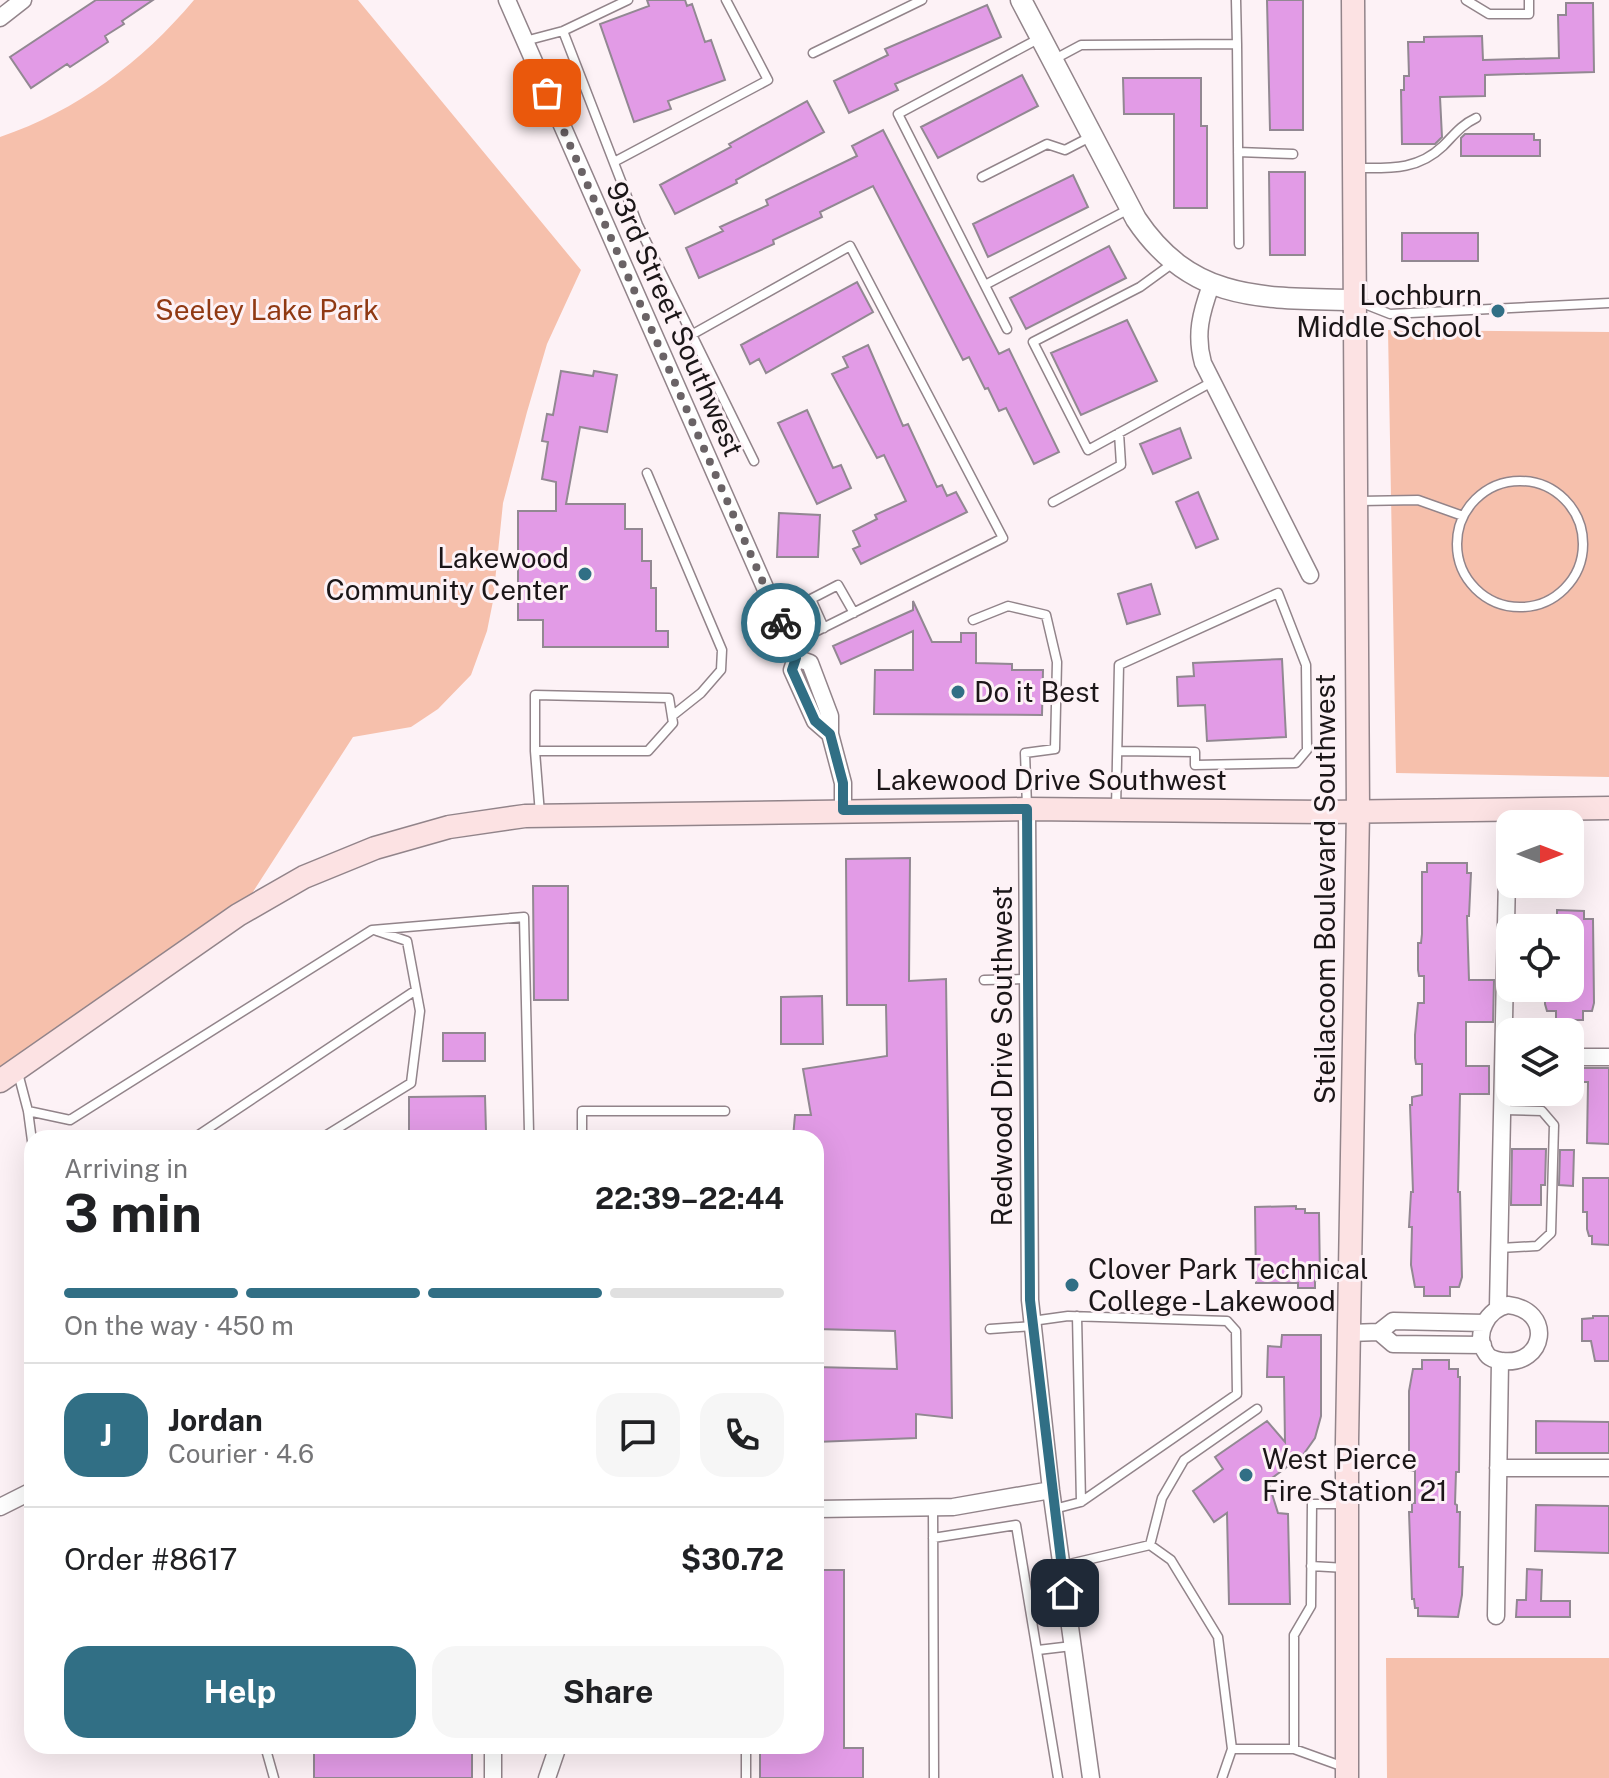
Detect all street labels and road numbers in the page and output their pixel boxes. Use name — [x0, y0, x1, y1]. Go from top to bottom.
street label: 93rd Street Southwest — [600, 176, 751, 461]
street label: Steilacoom Boulevard Southwest — [1308, 674, 1341, 1104]
street label: Lakewood Drive Southwest — [875, 763, 1227, 796]
street label: Redwood Drive Southwest — [985, 886, 1018, 1226]

